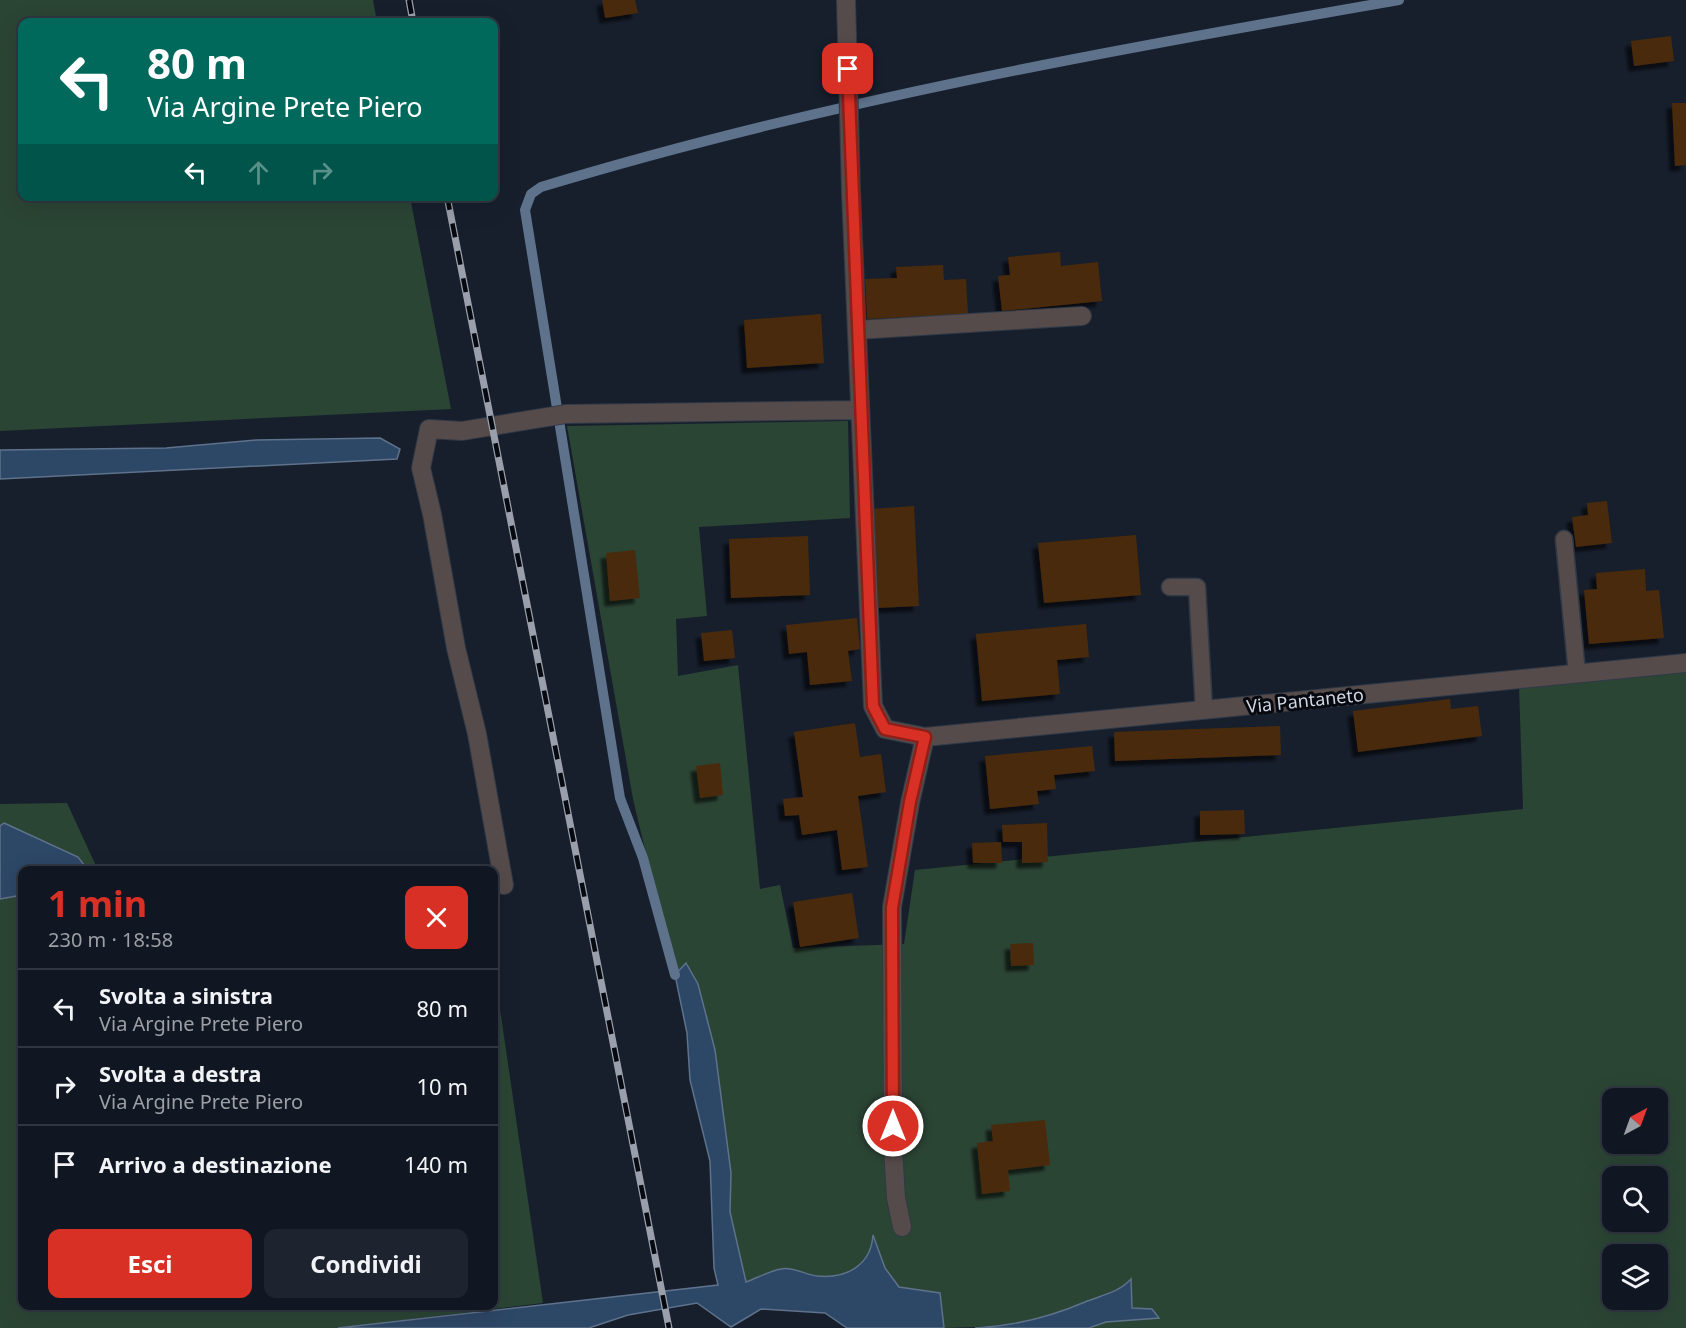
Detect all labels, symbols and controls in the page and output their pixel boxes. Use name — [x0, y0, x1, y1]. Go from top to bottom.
text: 80 m — [147, 34, 247, 91]
icon: left — [48, 42, 126, 120]
pin — [822, 43, 873, 94]
icon: arrive — [831, 52, 864, 85]
text: Via Argine Prete Piero — [147, 88, 423, 125]
icon: left — [179, 156, 212, 189]
icon: ahead — [242, 156, 275, 189]
icon: right — [305, 156, 338, 189]
street label: Via Pantaneto — [1245, 682, 1365, 718]
text: 1 min — [48, 879, 147, 928]
button: close — [405, 886, 468, 949]
text: 230 m · 18:58 — [48, 926, 173, 953]
text: Svolta a sinistra — [99, 980, 273, 1010]
icon: left — [48, 992, 81, 1025]
text: 80 m — [417, 993, 468, 1023]
text: Via Argine Prete Piero — [99, 1010, 303, 1037]
text: Svolta a destra — [99, 1058, 262, 1088]
icon: right — [48, 1070, 81, 1103]
text: 10 m — [417, 1071, 468, 1101]
text: Via Argine Prete Piero — [99, 1088, 303, 1115]
north arrow — [1602, 1088, 1668, 1154]
map controls — [1602, 1088, 1668, 1310]
position arrow — [861, 1094, 925, 1158]
icon: arrive — [48, 1148, 81, 1181]
text: Arrivo a destinazione — [99, 1149, 332, 1179]
text: 140 m — [404, 1149, 468, 1179]
button: search — [1602, 1166, 1668, 1232]
button: Esci — [48, 1229, 252, 1298]
button: Condividi — [264, 1229, 468, 1298]
button: layers — [1602, 1244, 1668, 1310]

